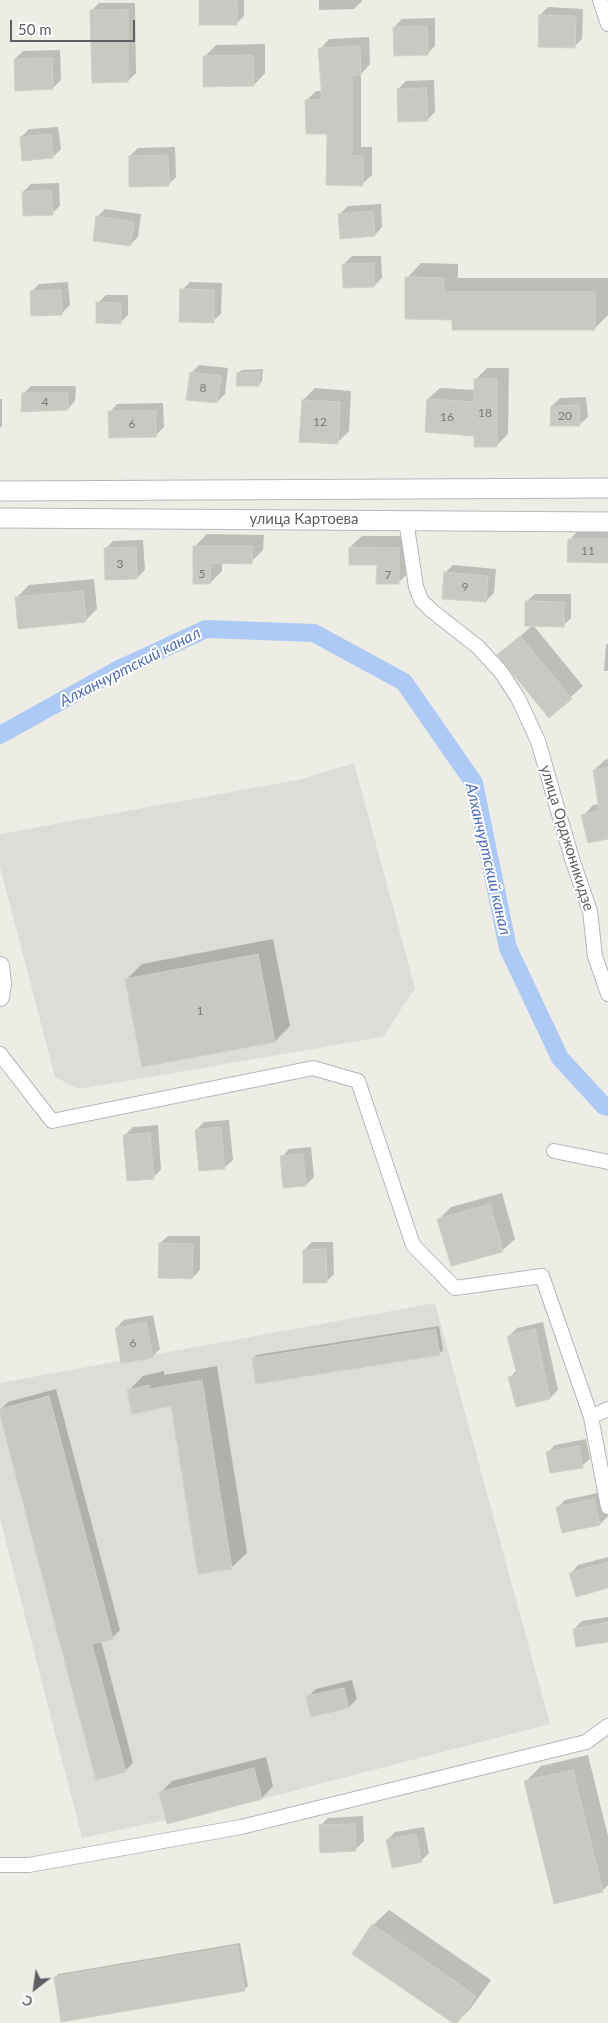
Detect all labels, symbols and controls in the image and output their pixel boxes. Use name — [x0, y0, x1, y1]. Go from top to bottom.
scale bar — [12, 10, 138, 42]
text: 50 m — [18, 20, 52, 38]
house number: 8 — [200, 381, 206, 395]
house number: 4 — [42, 395, 48, 409]
house number: 18 — [478, 406, 492, 420]
house number: 20 — [558, 409, 572, 423]
house number: 16 — [440, 410, 454, 424]
house number: 12 — [313, 415, 327, 429]
house number: 6 — [129, 417, 135, 431]
street label: улица Картоева — [249, 510, 359, 528]
house number: 11 — [581, 544, 595, 558]
house number: 3 — [117, 557, 123, 571]
house number: 5 — [199, 567, 205, 581]
house number: 7 — [385, 568, 391, 582]
house number: 9 — [462, 580, 468, 594]
water label: Алханчуртский канал — [56, 623, 204, 711]
street label: улица Орджоникидзе — [536, 763, 598, 913]
water label: Алханчуртский канал — [461, 781, 515, 937]
house number: 1 — [197, 1004, 203, 1018]
house number: 6 — [130, 1336, 136, 1350]
north arrow — [10, 1963, 60, 2013]
text: С — [19, 1992, 36, 2011]

